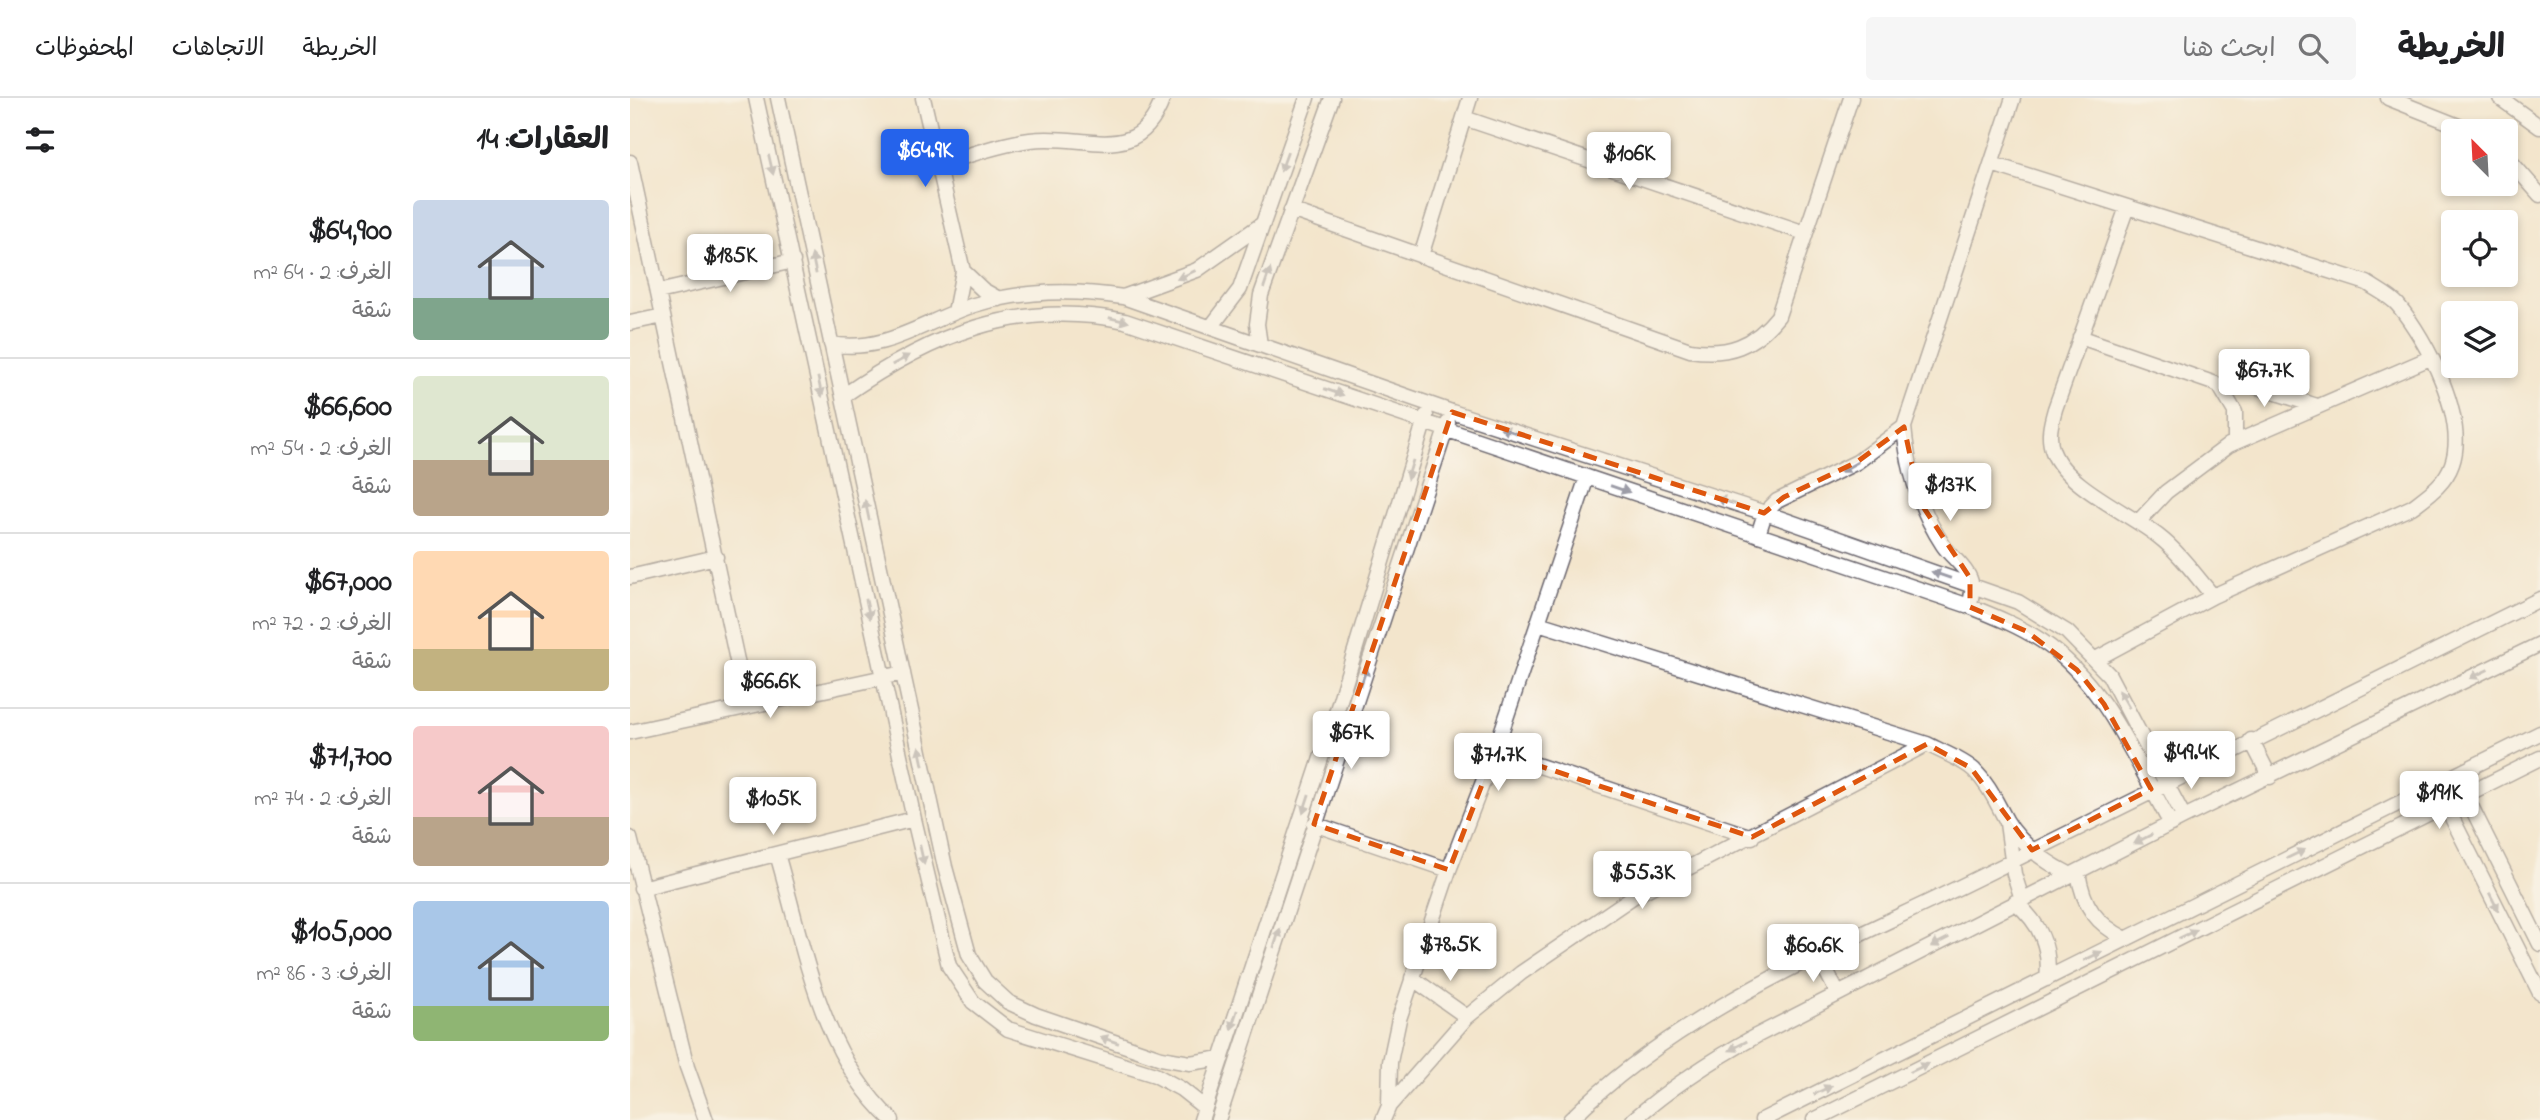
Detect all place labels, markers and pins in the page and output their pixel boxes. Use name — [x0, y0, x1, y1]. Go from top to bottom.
pin: $64.9K — [868, 130, 982, 189]
pin: $106K — [1580, 132, 1678, 192]
pin: $185K — [681, 234, 779, 294]
pin: $67.7K — [2207, 350, 2321, 409]
pin: $137K — [1901, 464, 1999, 523]
pin: $66.6K — [713, 660, 827, 720]
pin: $67K — [1310, 712, 1392, 771]
pin: $49.4K — [2134, 732, 2248, 791]
pin: $71.7K — [1441, 734, 1555, 793]
pin: $191K — [2390, 772, 2488, 831]
pin: $105K — [724, 778, 822, 837]
pin: $55.3K — [1585, 852, 1699, 911]
pin: $78.5K — [1393, 924, 1507, 983]
pin: $60.6K — [1756, 924, 1870, 984]

